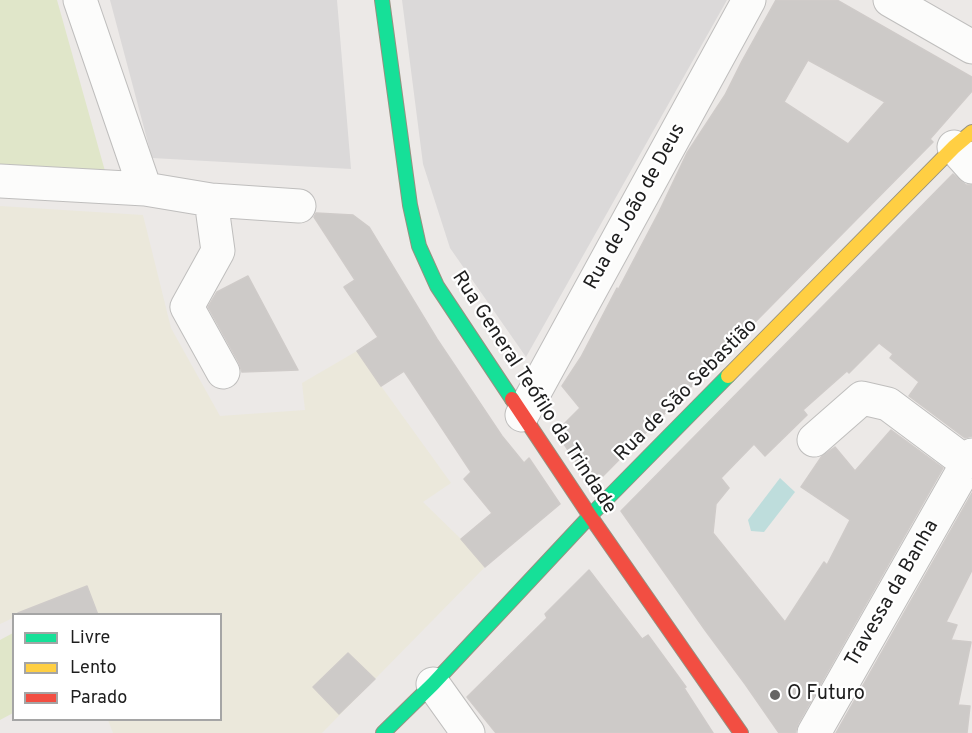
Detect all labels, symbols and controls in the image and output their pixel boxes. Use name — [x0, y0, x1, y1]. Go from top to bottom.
street label: Rua de João de Deus — [580, 120, 692, 294]
street label: Rua General Teófilo da Trindade — [445, 267, 621, 519]
street label: Rua de São Sebastião — [611, 315, 763, 467]
street label: Travessa da Banha — [841, 516, 945, 672]
legend — [12, 613, 222, 721]
text: Livre — [70, 627, 110, 650]
text: Lento — [70, 657, 116, 680]
place label: O Futuro — [787, 683, 865, 707]
text: Parado — [70, 687, 127, 710]
marker: O Futuro — [768, 688, 782, 702]

